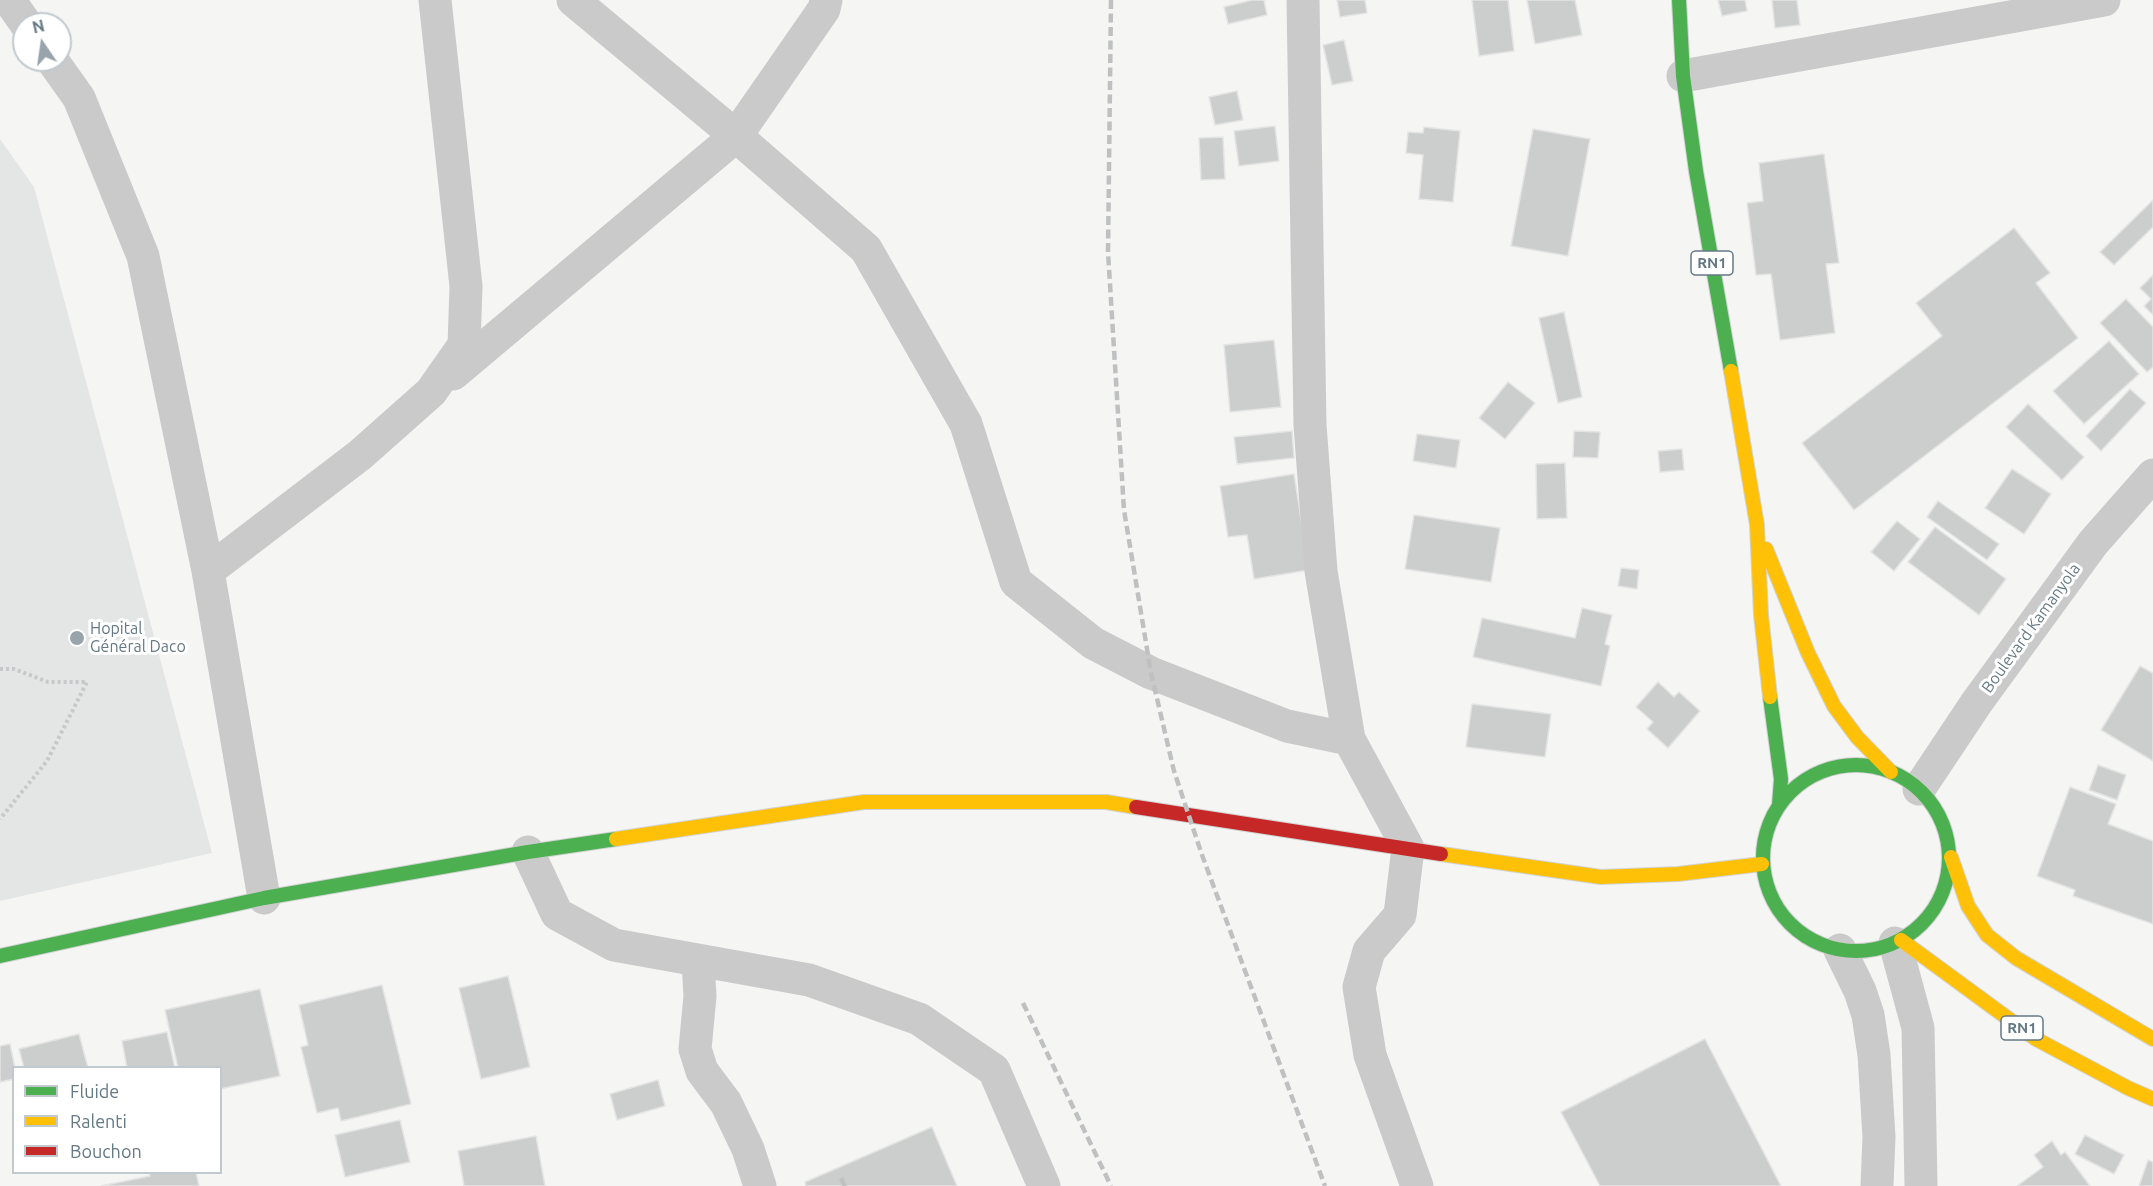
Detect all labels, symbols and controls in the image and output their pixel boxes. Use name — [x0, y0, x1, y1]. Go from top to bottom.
north arrow — [12, 12, 72, 72]
text: N — [31, 16, 46, 37]
road number: RN1 — [1691, 251, 1733, 275]
street label: Boulevard Kamanyola — [1978, 560, 2084, 696]
place label: Hopital Général Daco — [90, 619, 186, 657]
marker: Hopital Général Daco — [68, 629, 86, 647]
road number: RN1 — [2001, 1016, 2043, 1040]
legend — [12, 1066, 222, 1174]
text: Fluide — [70, 1081, 119, 1101]
text: Ralenti — [70, 1111, 127, 1131]
text: Bouchon — [70, 1141, 142, 1161]

